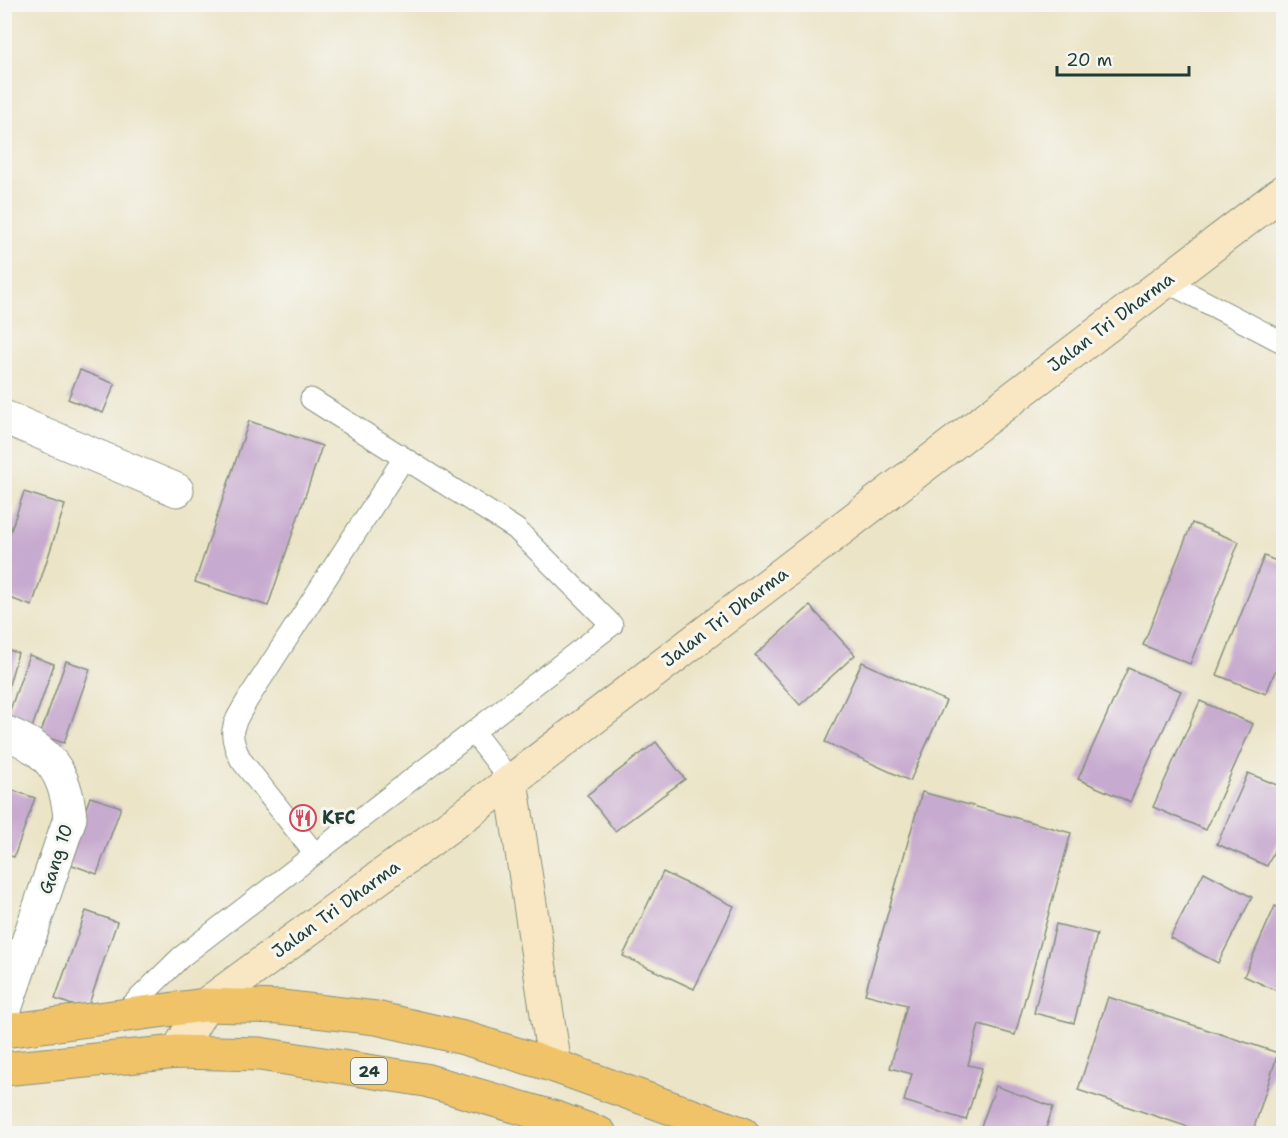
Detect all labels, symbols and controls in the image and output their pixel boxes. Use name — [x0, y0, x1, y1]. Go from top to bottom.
scale bar — [1057, 39, 1189, 77]
text: 20 m — [1066, 48, 1112, 72]
street label: Jalan Tri Dharma — [1043, 267, 1179, 377]
street label: Jalan Tri Dharma — [657, 562, 793, 672]
restaurant icon: KFC — [288, 803, 318, 833]
place label: KFC — [322, 806, 356, 830]
street label: Gang 10 — [33, 821, 79, 897]
street label: Jalan Tri Dharma — [267, 854, 405, 964]
road number: 24 — [351, 1058, 387, 1084]

